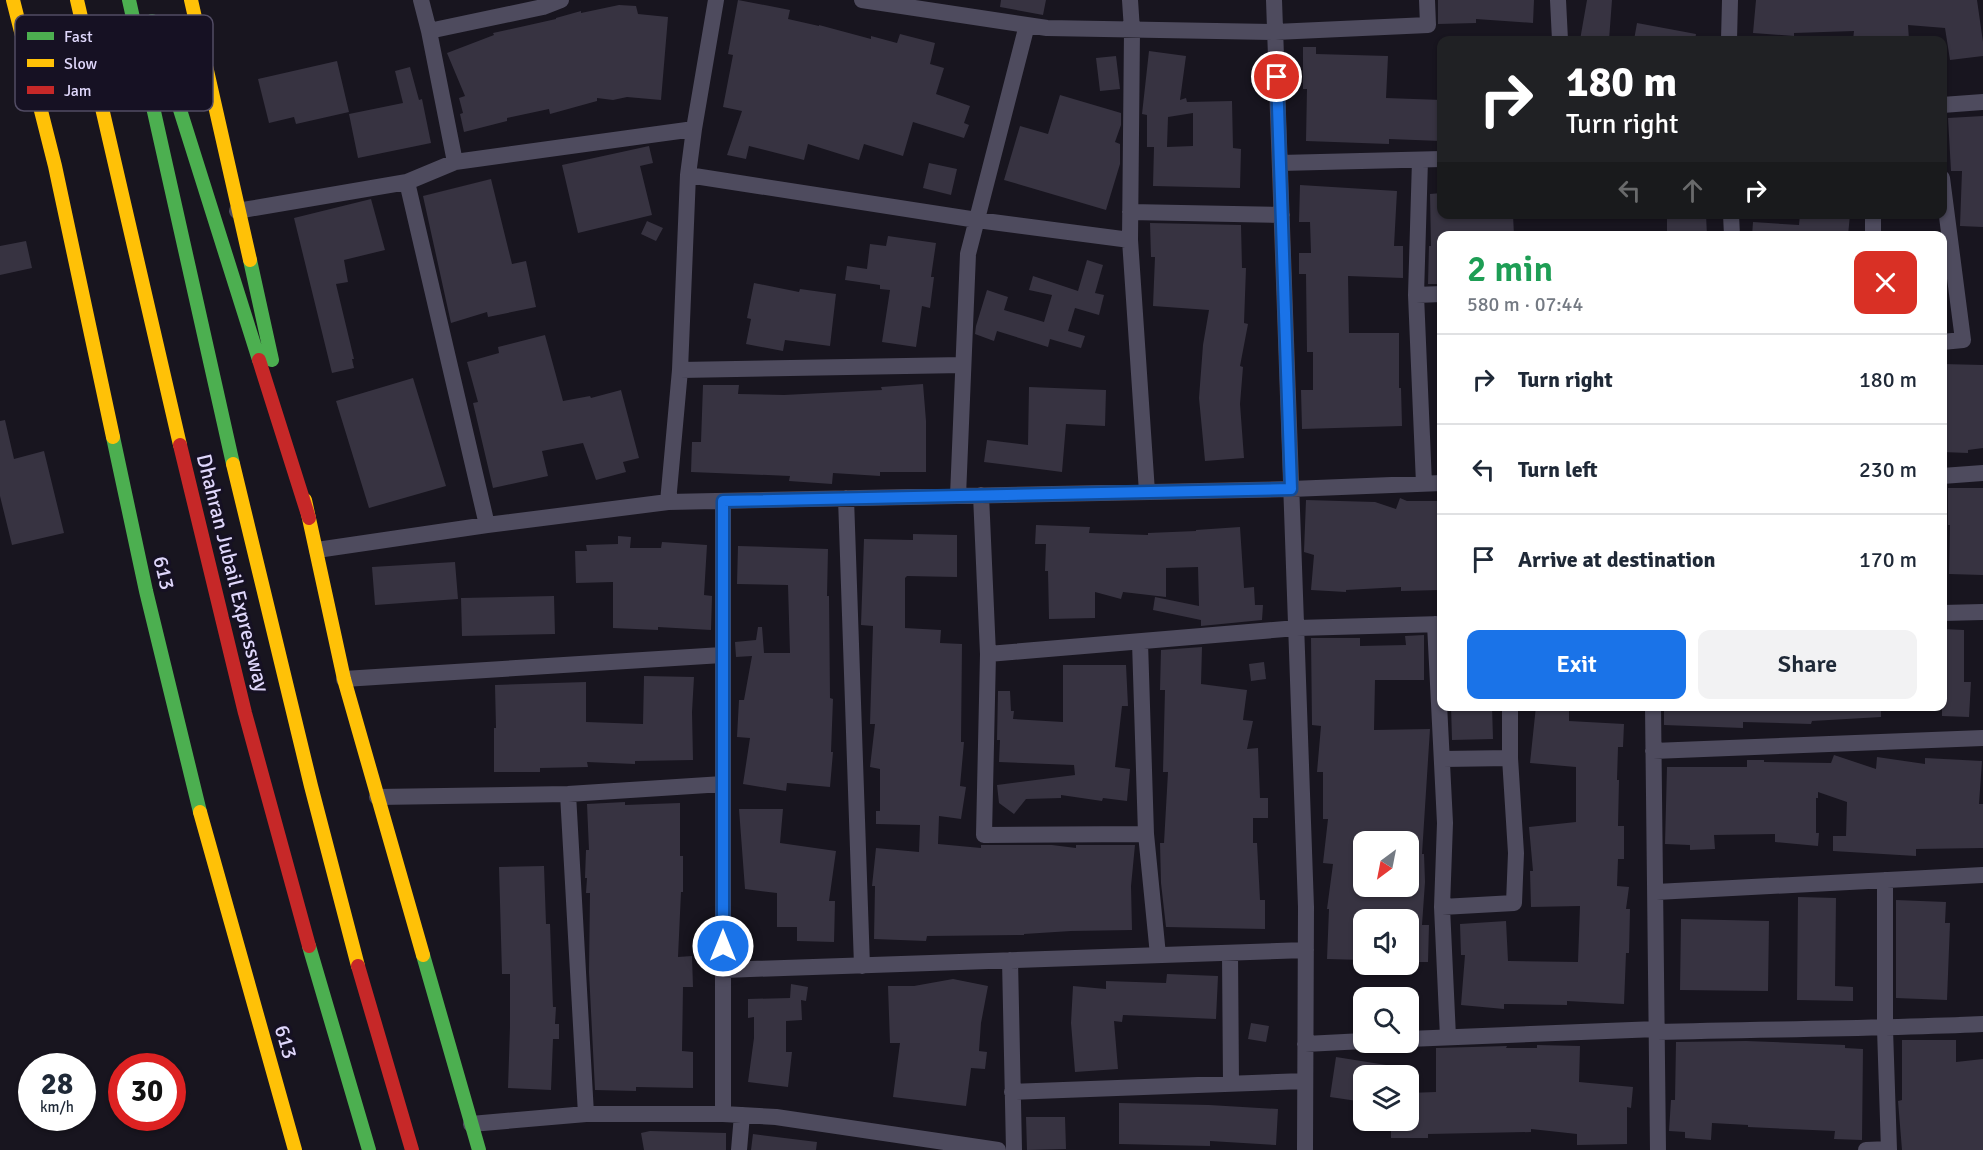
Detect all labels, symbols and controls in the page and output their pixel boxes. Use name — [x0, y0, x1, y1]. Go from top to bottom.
legend — [15, 15, 213, 111]
text: Fast — [64, 27, 93, 47]
pin — [1251, 51, 1302, 102]
text: Slow — [64, 54, 98, 74]
text: 180 m — [1566, 57, 1677, 108]
icon: arrive — [1260, 60, 1293, 93]
icon: right — [1467, 60, 1545, 138]
text: Jam — [64, 81, 92, 101]
text: Turn right — [1566, 108, 1679, 141]
icon: left — [1613, 174, 1646, 207]
icon: ahead — [1676, 174, 1709, 207]
icon: right — [1739, 174, 1772, 207]
text: 2 min — [1467, 247, 1553, 292]
button: close — [1854, 251, 1917, 314]
text: 580 m · 07:44 — [1467, 292, 1583, 317]
icon: right — [1467, 363, 1500, 396]
text: Turn right — [1518, 366, 1613, 393]
text: 180 m — [1859, 366, 1917, 393]
street label: Dhahran Jubail Expressway — [191, 451, 275, 695]
icon: left — [1467, 453, 1500, 486]
text: Turn left — [1518, 456, 1598, 483]
text: 230 m — [1859, 456, 1917, 483]
icon: arrive — [1467, 543, 1500, 576]
text: Arrive at destination — [1518, 546, 1715, 573]
text: 170 m — [1859, 546, 1917, 573]
street label: 613 — [148, 553, 180, 593]
button: Exit — [1467, 630, 1686, 699]
button: Share — [1698, 630, 1917, 699]
north arrow — [1353, 831, 1419, 897]
map controls — [1353, 831, 1419, 1131]
button: sound — [1353, 909, 1419, 975]
position arrow — [691, 914, 755, 978]
button: search — [1353, 987, 1419, 1053]
street label: 613 — [269, 1022, 303, 1062]
speed limit sign: 30 — [108, 1053, 186, 1131]
button: layers — [1353, 1065, 1419, 1131]
text: 28 — [41, 1066, 73, 1103]
text: km/h — [40, 1098, 74, 1116]

